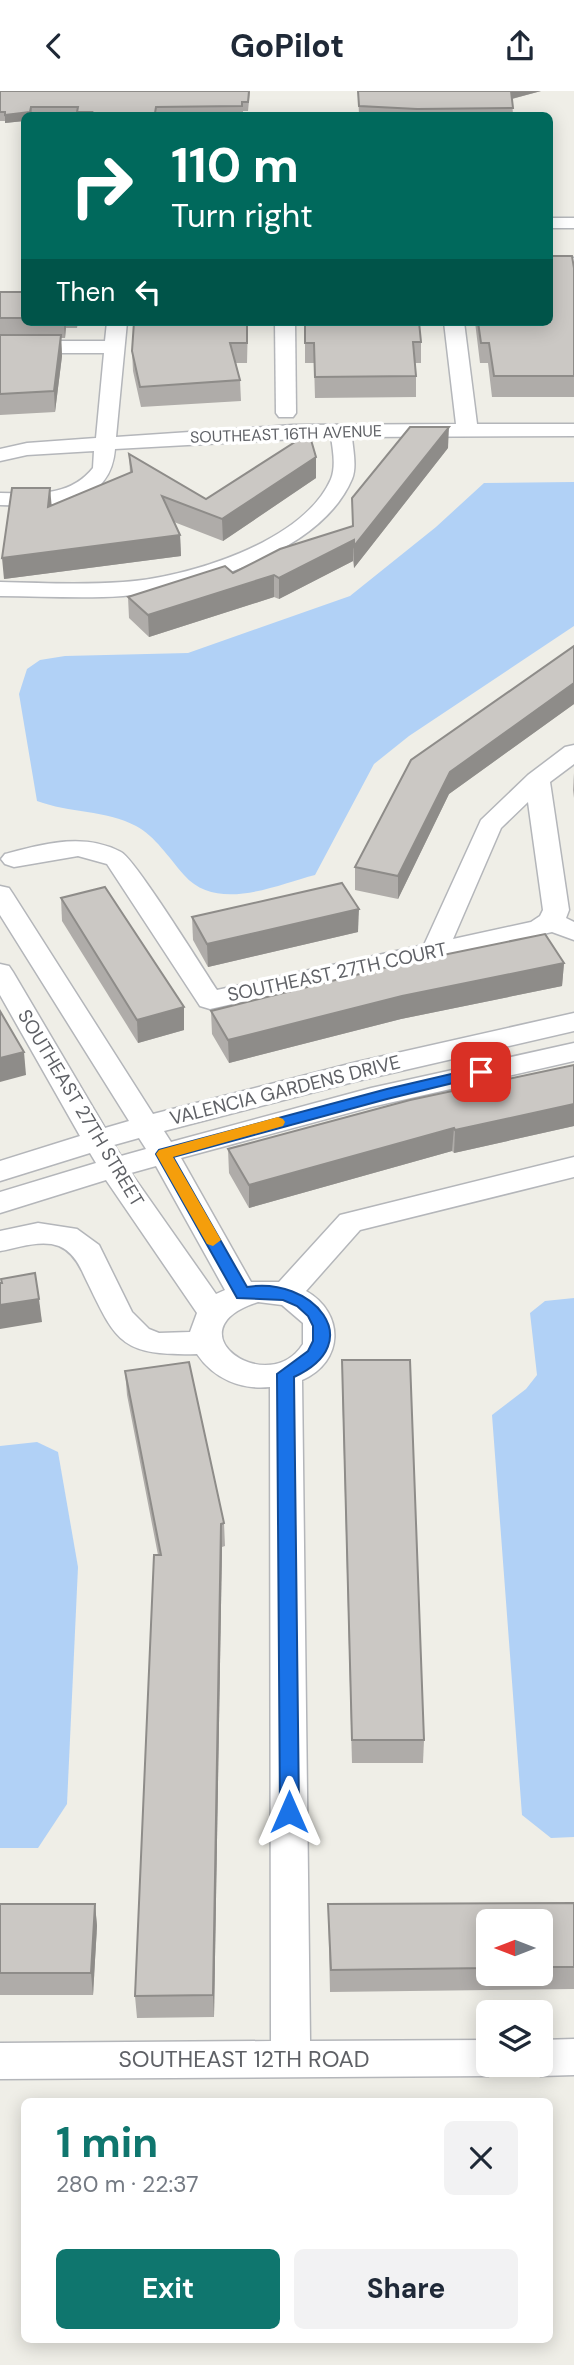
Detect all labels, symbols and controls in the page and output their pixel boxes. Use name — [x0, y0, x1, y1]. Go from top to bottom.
text: GoPilot — [230, 25, 344, 67]
icon: back — [35, 27, 73, 65]
icon: share — [501, 27, 539, 65]
text: 110 m — [171, 133, 299, 197]
icon: right — [56, 140, 147, 231]
text: Turn right — [171, 195, 313, 237]
icon: left — [129, 273, 167, 311]
text: Then — [56, 275, 115, 309]
street label: SOUTHEAST 16TH AVENUE — [190, 420, 382, 448]
street label: SOUTHEAST 27TH COURT — [225, 936, 449, 1007]
street label: SOUTHEAST 27TH STREET — [12, 1005, 150, 1211]
pin — [451, 1042, 511, 1102]
street label: VALENCIA GARDENS DRIVE — [167, 1049, 403, 1131]
icon: arrive — [462, 1053, 500, 1091]
position arrow — [252, 1775, 326, 1849]
north arrow — [476, 1909, 553, 1986]
map controls — [476, 1909, 553, 2077]
button: layers — [476, 2000, 553, 2077]
street label: SOUTHEAST 12TH ROAD — [118, 2044, 370, 2074]
text: 1 min — [56, 2115, 158, 2170]
button: close — [444, 2121, 518, 2195]
text: 280 m · 22:37 — [56, 2169, 199, 2199]
button: Exit — [56, 2249, 280, 2329]
button: Share — [294, 2249, 518, 2329]

